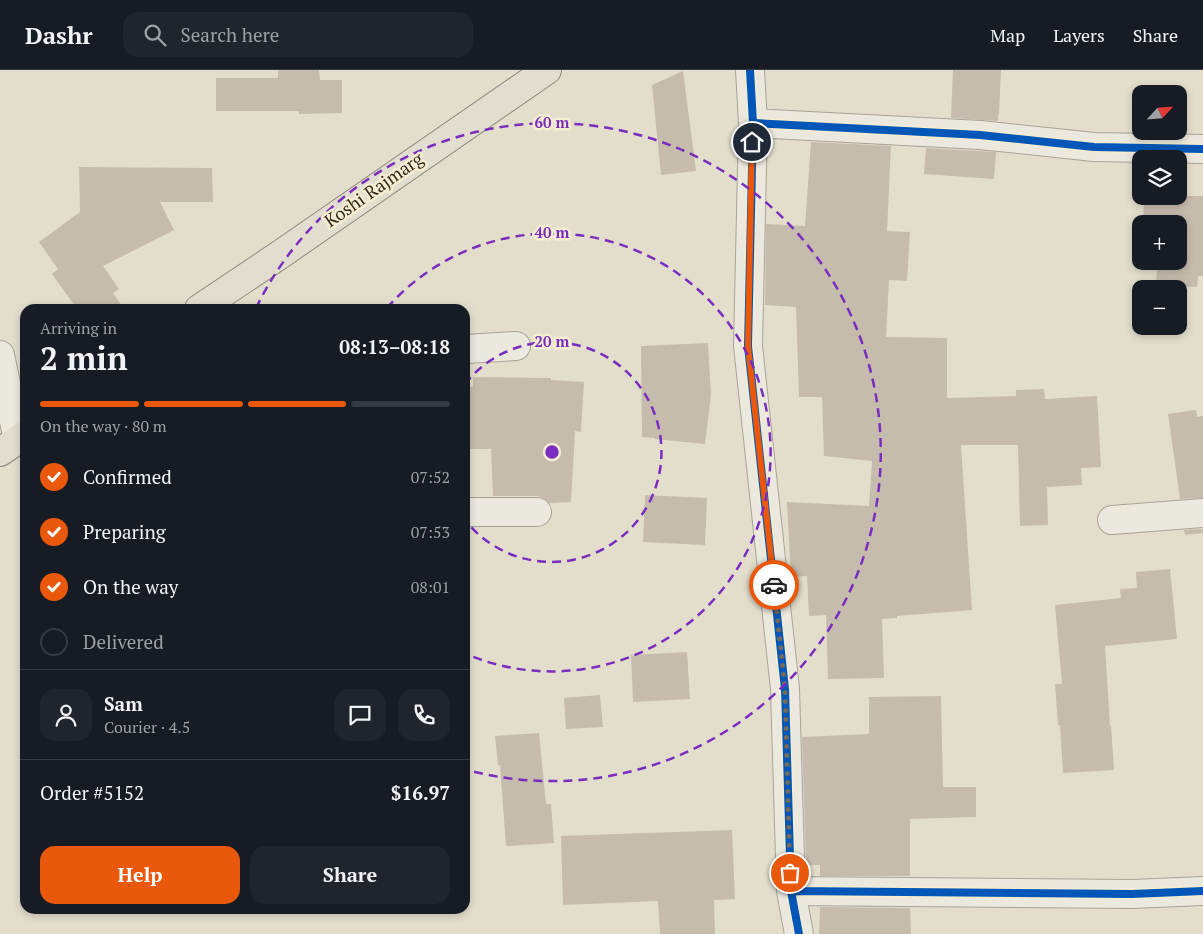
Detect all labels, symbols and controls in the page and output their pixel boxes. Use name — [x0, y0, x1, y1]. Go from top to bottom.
search box — [123, 12, 473, 57]
text: Dashr — [25, 19, 93, 51]
icon: search — [141, 21, 169, 49]
text: Search here — [181, 22, 279, 47]
text: Map — [990, 23, 1025, 47]
text: Layers — [1053, 23, 1105, 47]
text: Share — [1133, 23, 1178, 47]
north arrow — [1132, 85, 1188, 140]
map controls — [1132, 85, 1187, 335]
text: 60 m — [535, 112, 570, 132]
pin — [731, 121, 773, 163]
icon: home — [738, 128, 766, 156]
street label: Koshi Rajmarg — [319, 146, 428, 232]
button: layers — [1132, 150, 1187, 205]
button: + — [1132, 215, 1187, 270]
text: 40 m — [535, 222, 570, 242]
button: − — [1132, 280, 1187, 335]
text: Arriving in — [40, 317, 117, 339]
text: 20 m — [535, 331, 570, 351]
text: 08:13–08:18 — [339, 334, 450, 359]
text: 2 min — [40, 337, 128, 379]
text: On the way · 80 m — [40, 415, 167, 437]
centre of rings — [543, 443, 561, 461]
icon: check — [40, 463, 68, 491]
text: Confirmed — [83, 464, 172, 489]
text: 07:52 — [411, 466, 450, 488]
icon: check — [40, 518, 68, 546]
text: Preparing — [83, 519, 166, 544]
text: 07:53 — [411, 521, 450, 543]
courier — [749, 560, 799, 610]
icon: car — [760, 571, 788, 599]
icon: check — [40, 573, 68, 601]
text: On the way — [83, 574, 178, 599]
text: 08:01 — [411, 576, 450, 598]
text: Delivered — [83, 629, 164, 654]
button: person — [40, 689, 92, 741]
button: chat — [334, 689, 386, 741]
button: phone — [398, 689, 450, 741]
text: Sam — [104, 691, 143, 716]
text: Courier · 4.5 — [104, 716, 190, 738]
text: Order #5152 — [40, 780, 144, 805]
text: $16.97 — [391, 780, 450, 805]
button: Help — [40, 846, 240, 904]
button: Share — [250, 846, 450, 904]
pin — [769, 852, 811, 894]
icon: bag — [776, 859, 804, 887]

